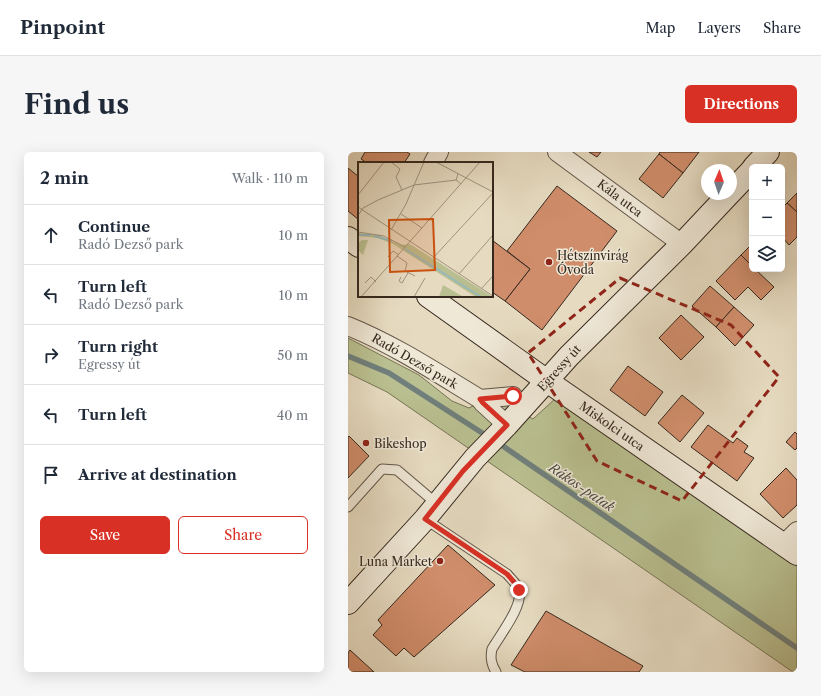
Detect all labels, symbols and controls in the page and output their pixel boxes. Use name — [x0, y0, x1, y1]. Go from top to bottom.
text: Pinpoint — [20, 16, 105, 39]
text: Map — [645, 19, 675, 37]
text: Layers — [697, 19, 741, 37]
text: Share — [763, 19, 801, 37]
button: Directions — [685, 85, 797, 123]
text: Find us — [24, 87, 129, 121]
inset map — [358, 162, 493, 297]
north arrow — [701, 164, 737, 200]
map controls — [749, 164, 785, 272]
button: + — [749, 164, 785, 200]
text: 2 min — [40, 168, 89, 188]
text: Walk · 110 m — [232, 170, 308, 186]
street label: Kála utca — [594, 176, 646, 220]
button: − — [749, 200, 785, 236]
text: Continue — [78, 217, 150, 236]
icon: ahead — [40, 224, 62, 246]
text: 10 m — [279, 227, 308, 243]
text: Radó Dezső park — [78, 236, 183, 252]
button: layers — [749, 236, 785, 272]
place label: Hétszínvirág Óvoda — [557, 248, 629, 277]
marker: Hétszínvirág Óvoda — [544, 257, 554, 267]
text: Turn left — [78, 277, 147, 296]
icon: left — [40, 284, 62, 306]
text: 10 m — [279, 287, 308, 303]
text: Radó Dezső park — [78, 296, 183, 312]
street label: Radó Dezső park — [369, 330, 462, 392]
text: Turn right — [78, 337, 158, 356]
street label: Egressy út — [534, 341, 584, 394]
icon: right — [40, 344, 62, 366]
text: 50 m — [277, 347, 308, 363]
text: Egressy út — [78, 356, 140, 372]
route start — [504, 387, 522, 405]
street label: Miskolci utca — [577, 398, 648, 454]
icon: left — [40, 404, 62, 426]
text: Turn left — [78, 405, 147, 424]
text: 40 m — [277, 407, 308, 423]
place label: Bikeshop — [374, 436, 427, 451]
marker: Bikeshop — [361, 438, 371, 448]
water label: Rákos-patak — [545, 459, 618, 515]
icon: arrive — [40, 464, 62, 486]
text: Arrive at destination — [78, 465, 237, 484]
button: Save — [40, 516, 170, 554]
button: Share — [178, 516, 308, 554]
place label: Luna Market — [359, 554, 433, 569]
marker: Luna Market — [435, 556, 445, 566]
route end — [510, 581, 528, 599]

